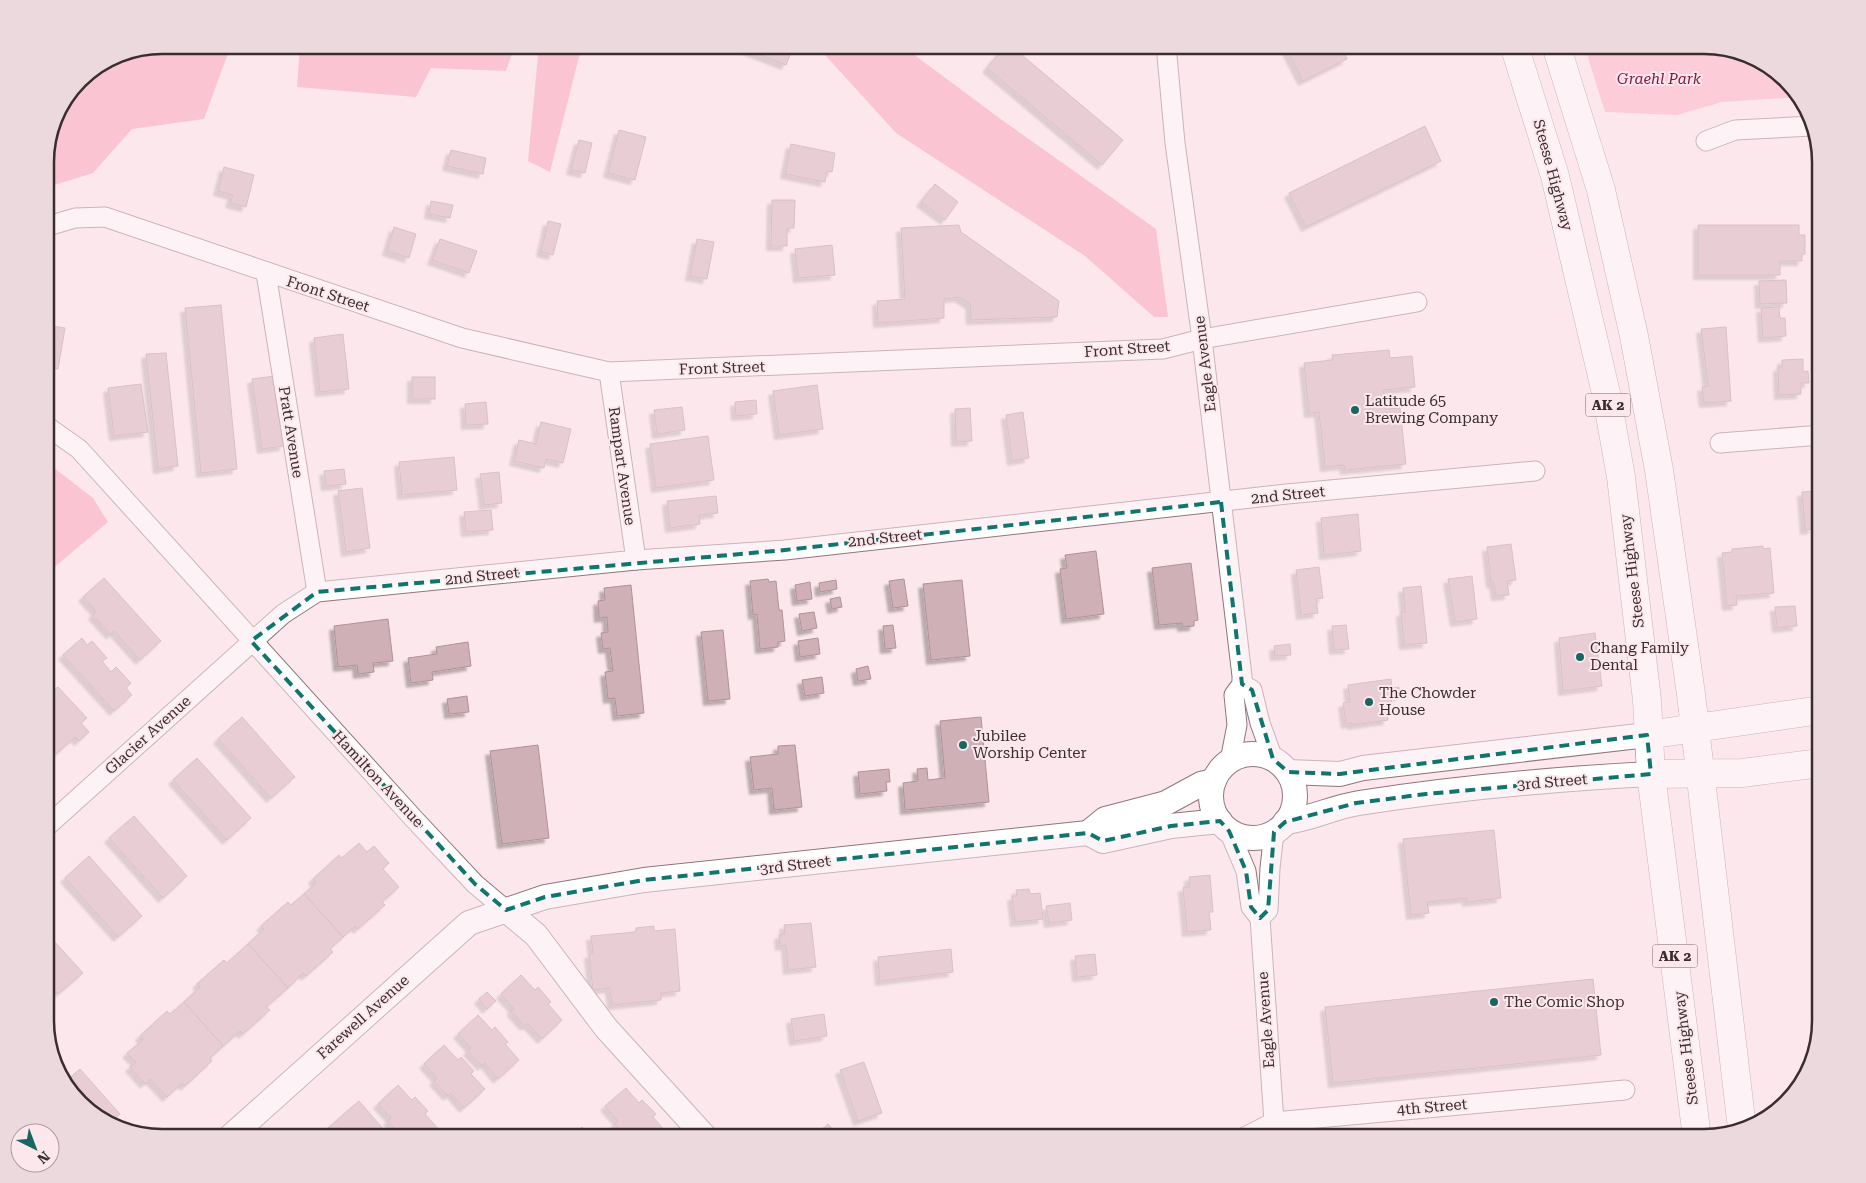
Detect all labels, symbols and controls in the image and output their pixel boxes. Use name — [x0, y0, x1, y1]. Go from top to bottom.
park label: Graehl Park — [1617, 70, 1702, 88]
street label: Steese Highway — [1529, 117, 1577, 233]
street label: Front Street — [284, 272, 372, 316]
street label: Eagle Avenue — [1190, 315, 1220, 413]
street label: Front Street — [1083, 337, 1171, 361]
street label: Front Street — [679, 357, 766, 378]
street label: Pratt Avenue — [275, 385, 307, 479]
place label: Latitude 65 Brewing Company — [1365, 392, 1498, 427]
road number: AK 2 — [1586, 394, 1630, 416]
marker: Latitude 65 Brewing Company — [1349, 404, 1361, 416]
street label: Rampart Avenue — [605, 406, 639, 526]
street label: 2nd Street — [1250, 482, 1326, 508]
street label: Steese Highway — [1616, 513, 1648, 629]
street label: 2nd Street — [847, 525, 923, 551]
street label: 2nd Street — [444, 563, 520, 589]
place label: Chang Family Dental — [1590, 639, 1689, 674]
marker: Chang Family Dental — [1574, 651, 1586, 663]
place label: The Chowder House — [1379, 684, 1476, 719]
street label: Glacier Avenue — [101, 692, 195, 778]
marker: The Chowder House — [1363, 696, 1375, 708]
street label: Hamilton Avenue — [329, 727, 427, 831]
place label: Jubilee Worship Center — [973, 727, 1087, 762]
marker: Jubilee Worship Center — [957, 739, 969, 751]
street label: 3rd Street — [1516, 770, 1588, 794]
street label: 3rd Street — [759, 852, 832, 878]
road number: AK 2 — [1652, 944, 1698, 968]
street label: Farewell Avenue — [313, 971, 413, 1063]
street label: Eagle Avenue — [1254, 971, 1278, 1069]
street label: Steese Highway — [1670, 990, 1702, 1106]
place label: The Comic Shop — [1504, 993, 1625, 1011]
marker: The Comic Shop — [1488, 996, 1500, 1008]
street label: 4th Street — [1396, 1095, 1468, 1119]
north arrow — [10, 1123, 60, 1173]
text: N — [34, 1148, 53, 1167]

